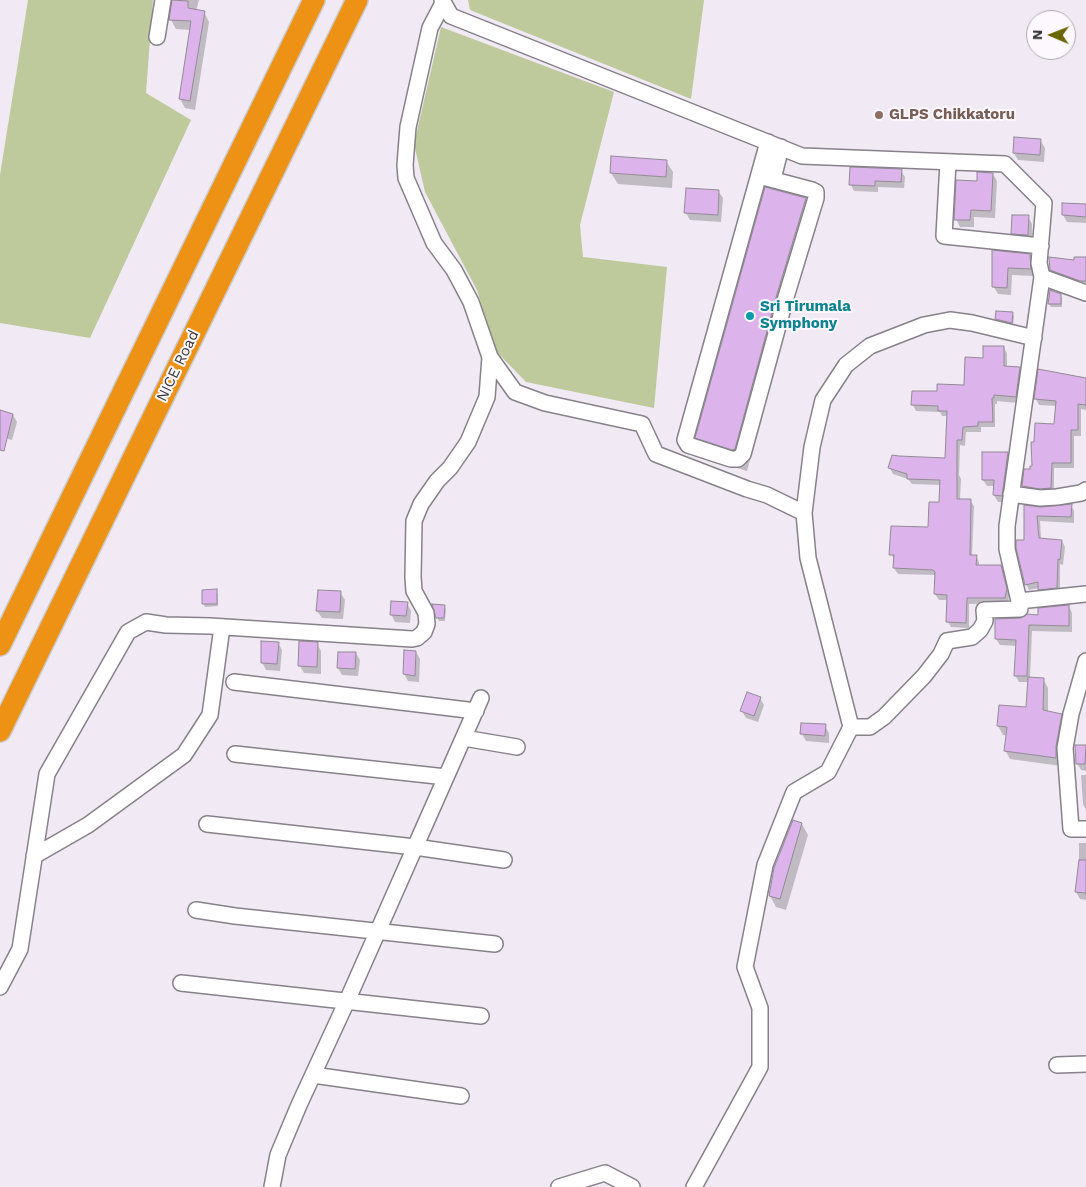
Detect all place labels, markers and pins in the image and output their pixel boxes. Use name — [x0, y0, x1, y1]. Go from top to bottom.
place label: GLPS Chikkatoru — [889, 106, 1015, 124]
marker: GLPS Chikkatoru — [873, 109, 885, 121]
place label: Sri Tirumala Symphony — [760, 298, 851, 333]
marker: Sri Tirumala Symphony — [744, 310, 756, 322]

